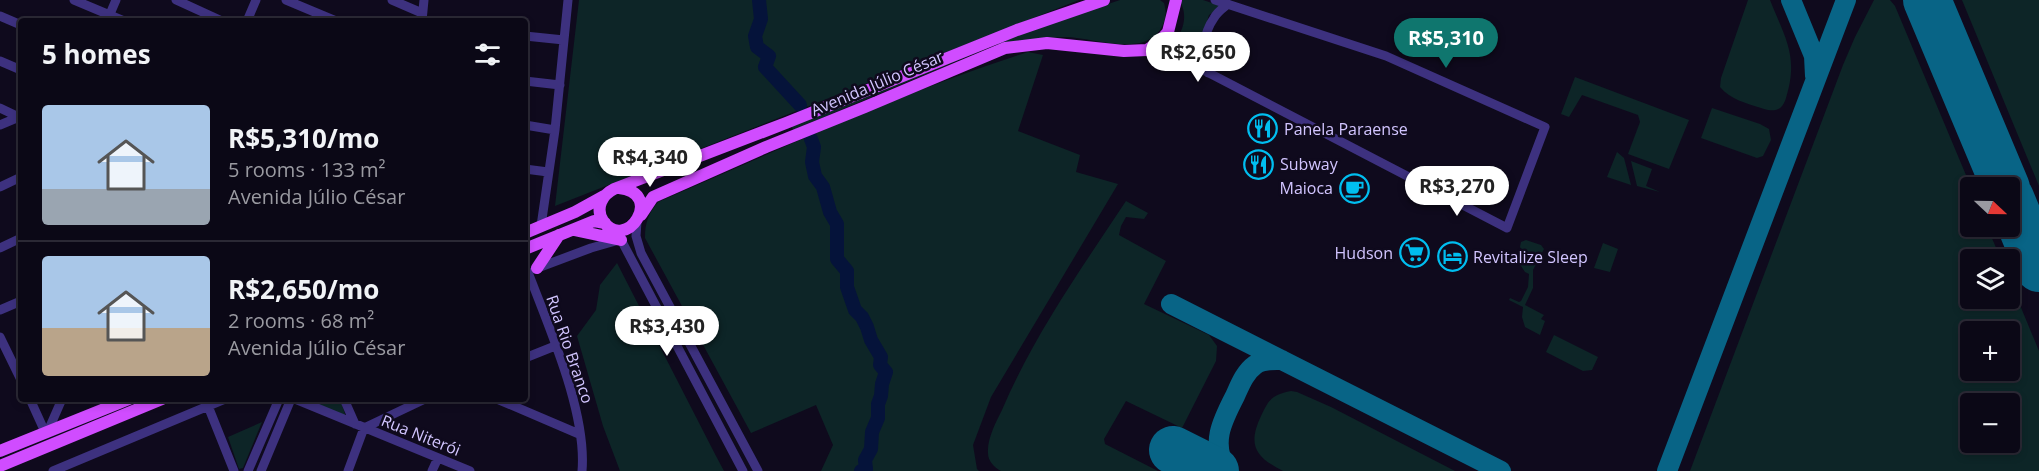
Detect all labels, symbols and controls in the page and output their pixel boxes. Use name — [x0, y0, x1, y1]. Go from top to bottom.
pin: R$5,310 — [1391, 18, 1501, 69]
text: R$5,310 — [1408, 24, 1484, 51]
pin: R$2,650 — [1143, 32, 1253, 83]
text: 5 homes — [42, 36, 151, 72]
icon: filters — [471, 38, 504, 71]
text: R$2,650 — [1160, 38, 1236, 65]
street label: Avenida Júlio César — [807, 45, 947, 121]
restaurant icon: Panela Paraense — [1247, 113, 1279, 145]
place label: Panela Paraense — [1284, 118, 1408, 140]
text: R$5,310/mo — [228, 120, 379, 156]
icon: home — [90, 129, 162, 201]
pin: R$4,340 — [595, 137, 705, 188]
text: R$4,340 — [612, 143, 688, 170]
restaurant icon: Subway — [1243, 148, 1275, 180]
place label: Subway — [1280, 153, 1339, 175]
text: 5 rooms · 133 m² — [228, 156, 386, 183]
pin: R$3,270 — [1402, 166, 1512, 217]
cafe icon: Maioca — [1338, 172, 1370, 204]
text: R$3,270 — [1419, 172, 1495, 199]
place label: Maioca — [1280, 177, 1333, 199]
north arrow — [1960, 177, 2020, 237]
map controls — [1960, 177, 2020, 453]
text: Avenida Júlio César — [228, 183, 405, 210]
supermarket icon: Hudson — [1398, 237, 1430, 269]
hotel icon: Revitalize Sleep — [1436, 241, 1468, 273]
place label: Hudson — [1335, 242, 1393, 264]
place label: Revitalize Sleep — [1473, 246, 1588, 268]
button: layers — [1960, 249, 2020, 309]
text: R$2,650/mo — [228, 271, 379, 307]
icon: home — [90, 280, 162, 352]
street label: Rua Rio Branco — [541, 292, 599, 406]
pin: R$3,430 — [612, 306, 722, 357]
text: 2 rooms · 68 m² — [228, 307, 374, 334]
text: R$3,430 — [629, 312, 705, 339]
button: + — [1960, 321, 2020, 381]
text: Avenida Júlio César — [228, 334, 405, 361]
button: − — [1960, 393, 2020, 453]
street label: Rua Niterói — [378, 409, 464, 461]

